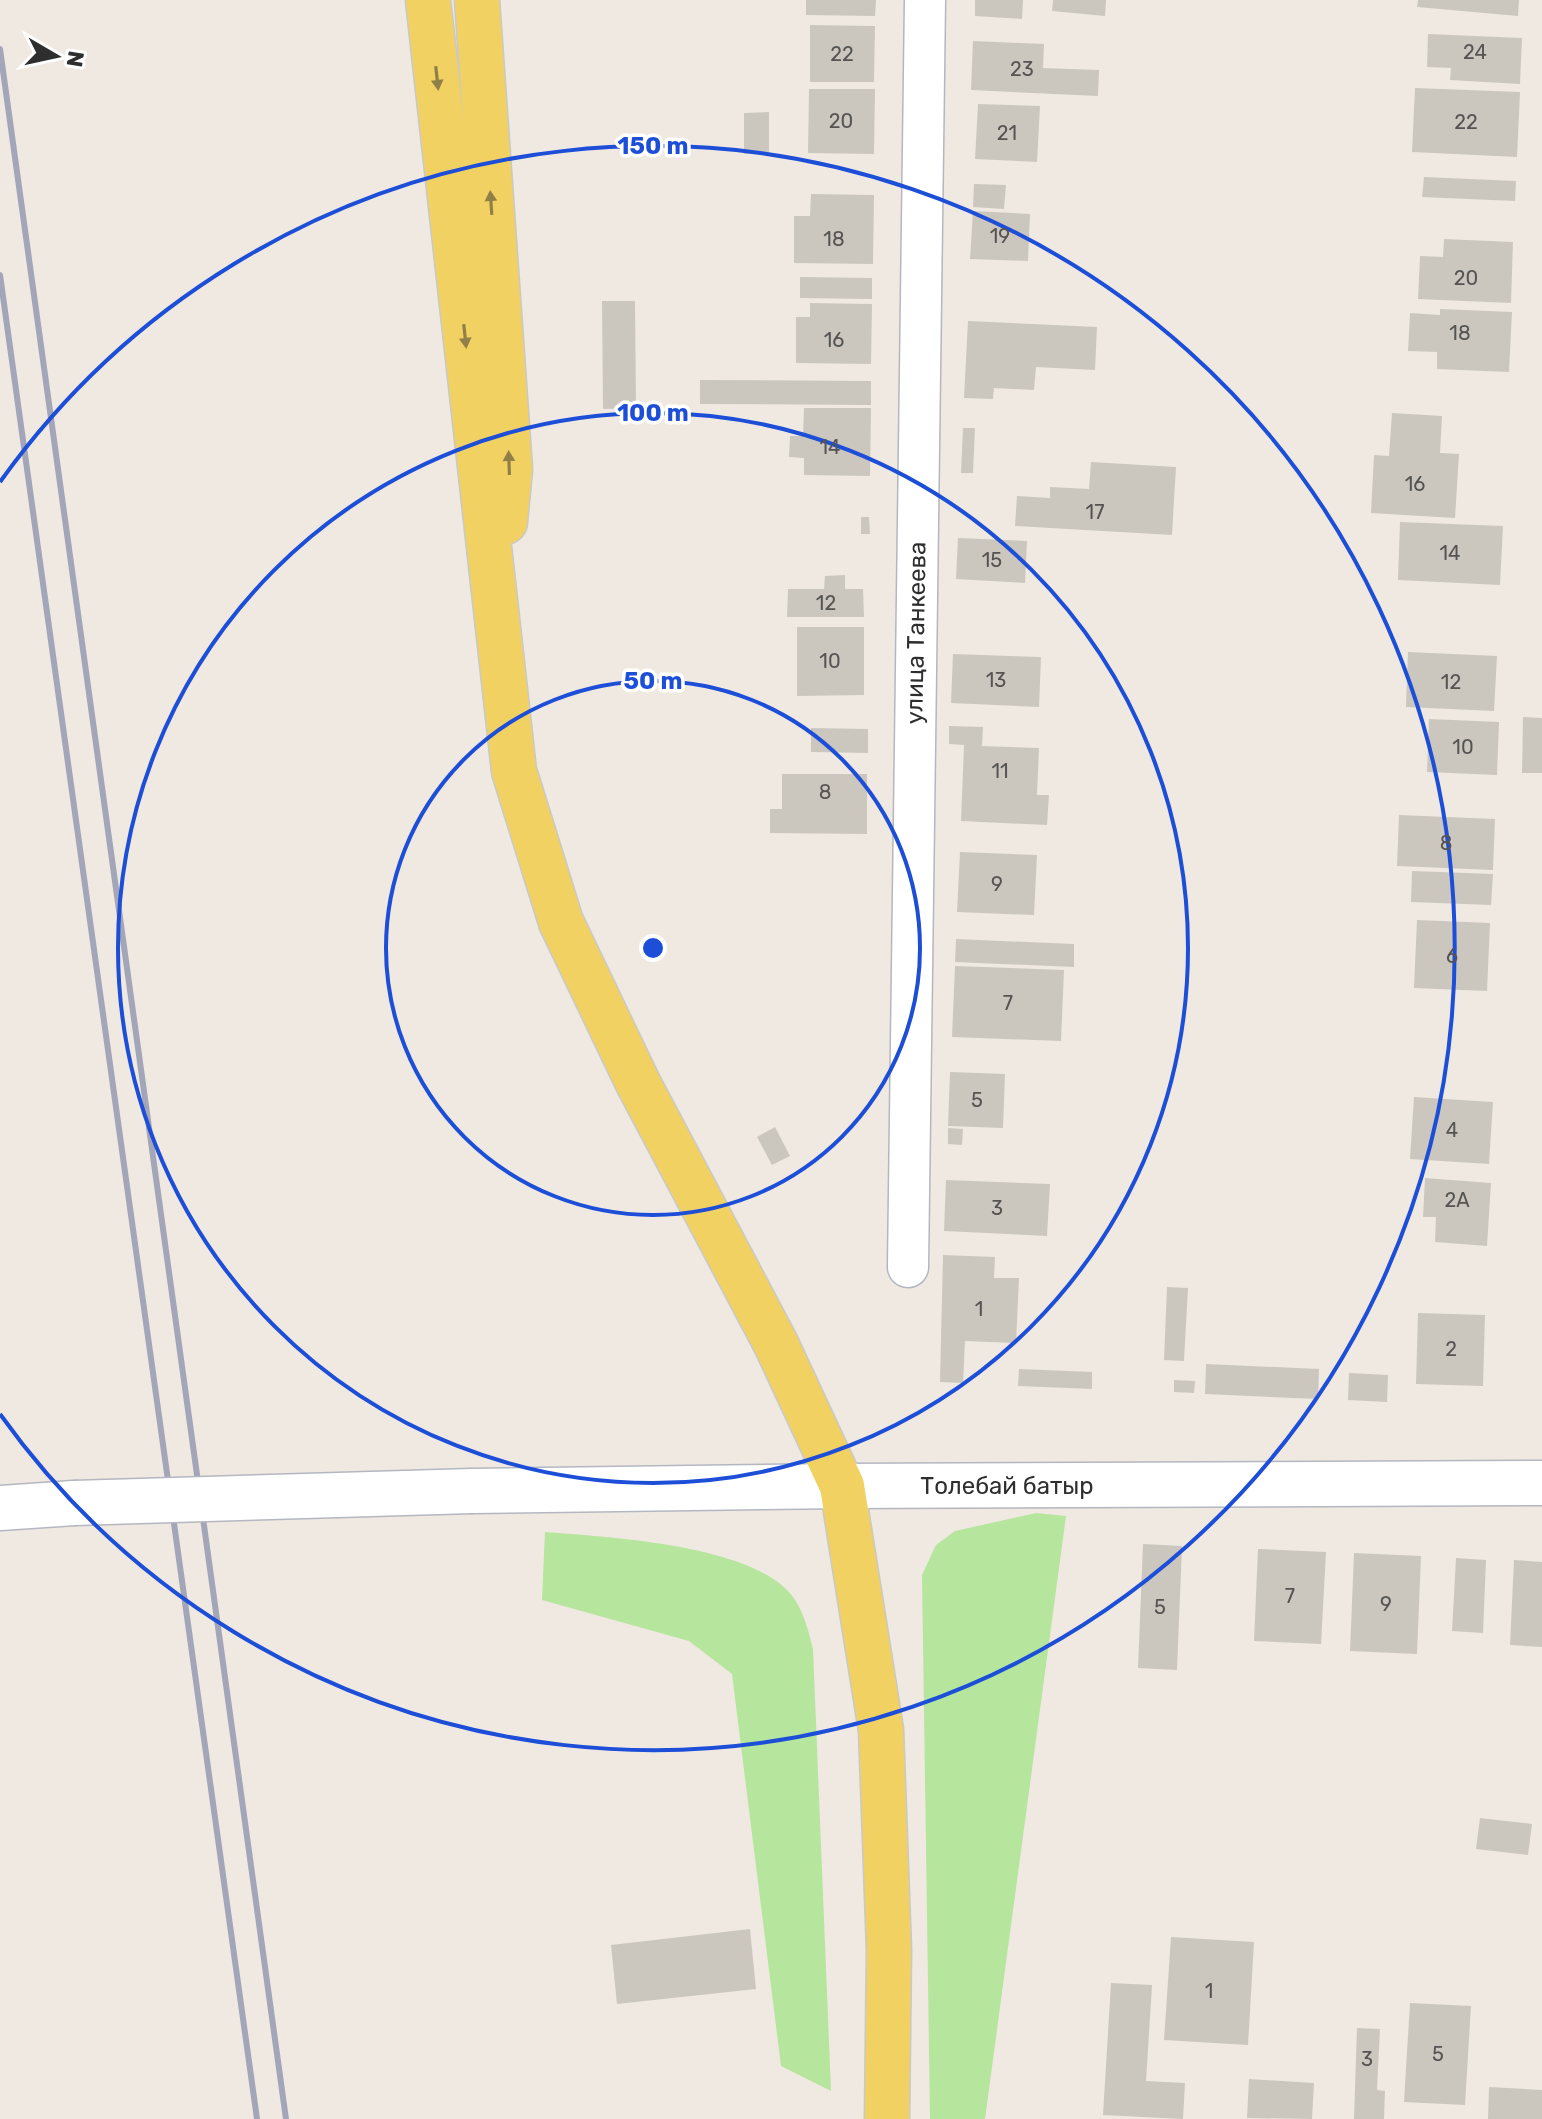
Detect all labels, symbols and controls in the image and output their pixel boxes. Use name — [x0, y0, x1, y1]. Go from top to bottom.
north arrow — [16, 16, 96, 96]
house number: 24 — [1463, 40, 1487, 64]
house number: 22 — [830, 42, 854, 66]
text: N — [61, 49, 90, 69]
house number: 23 — [1010, 57, 1034, 81]
one-way arrow — [430, 65, 443, 90]
house number: 20 — [829, 109, 853, 133]
house number: 22 — [1454, 110, 1478, 134]
house number: 21 — [997, 121, 1017, 145]
text: 150 m — [618, 132, 688, 160]
one-way arrow — [484, 190, 497, 215]
house number: 19 — [990, 224, 1010, 248]
house number: 18 — [823, 227, 845, 251]
house number: 20 — [1454, 266, 1478, 290]
house number: 18 — [1449, 321, 1471, 345]
one-way arrow — [458, 324, 471, 349]
house number: 16 — [824, 328, 844, 352]
text: 100 m — [617, 399, 689, 427]
house number: 14 — [820, 435, 840, 459]
one-way arrow — [503, 450, 515, 475]
house number: 16 — [1405, 472, 1425, 496]
house number: 17 — [1086, 500, 1104, 524]
street label: улица Танкеева — [900, 541, 932, 725]
house number: 14 — [1440, 541, 1460, 565]
house number: 15 — [982, 548, 1002, 572]
house number: 12 — [816, 591, 836, 615]
house number: 10 — [819, 649, 841, 673]
text: 50 m — [624, 667, 682, 695]
house number: 13 — [986, 668, 1006, 692]
house number: 12 — [1441, 670, 1461, 694]
house number: 10 — [1452, 735, 1474, 759]
house number: 11 — [991, 759, 1009, 783]
house number: 8 — [819, 780, 831, 804]
house number: 8 — [1440, 831, 1452, 855]
house number: 9 — [991, 872, 1003, 896]
centre of rings — [639, 934, 667, 962]
house number: 6 — [1446, 944, 1458, 968]
house number: 7 — [1003, 991, 1013, 1015]
house number: 5 — [971, 1088, 983, 1112]
house number: 4 — [1446, 1118, 1458, 1142]
house number: 2А — [1444, 1188, 1470, 1212]
house number: 3 — [991, 1196, 1003, 1220]
house number: 1 — [975, 1297, 983, 1321]
house number: 2 — [1445, 1337, 1457, 1361]
street label: Толебай батыр — [920, 1472, 1094, 1500]
house number: 7 — [1285, 1584, 1295, 1608]
house number: 9 — [1380, 1592, 1392, 1616]
house number: 5 — [1154, 1595, 1166, 1619]
house number: 1 — [1205, 1979, 1213, 2003]
house number: 5 — [1432, 2042, 1444, 2066]
house number: 3 — [1361, 2047, 1373, 2071]

